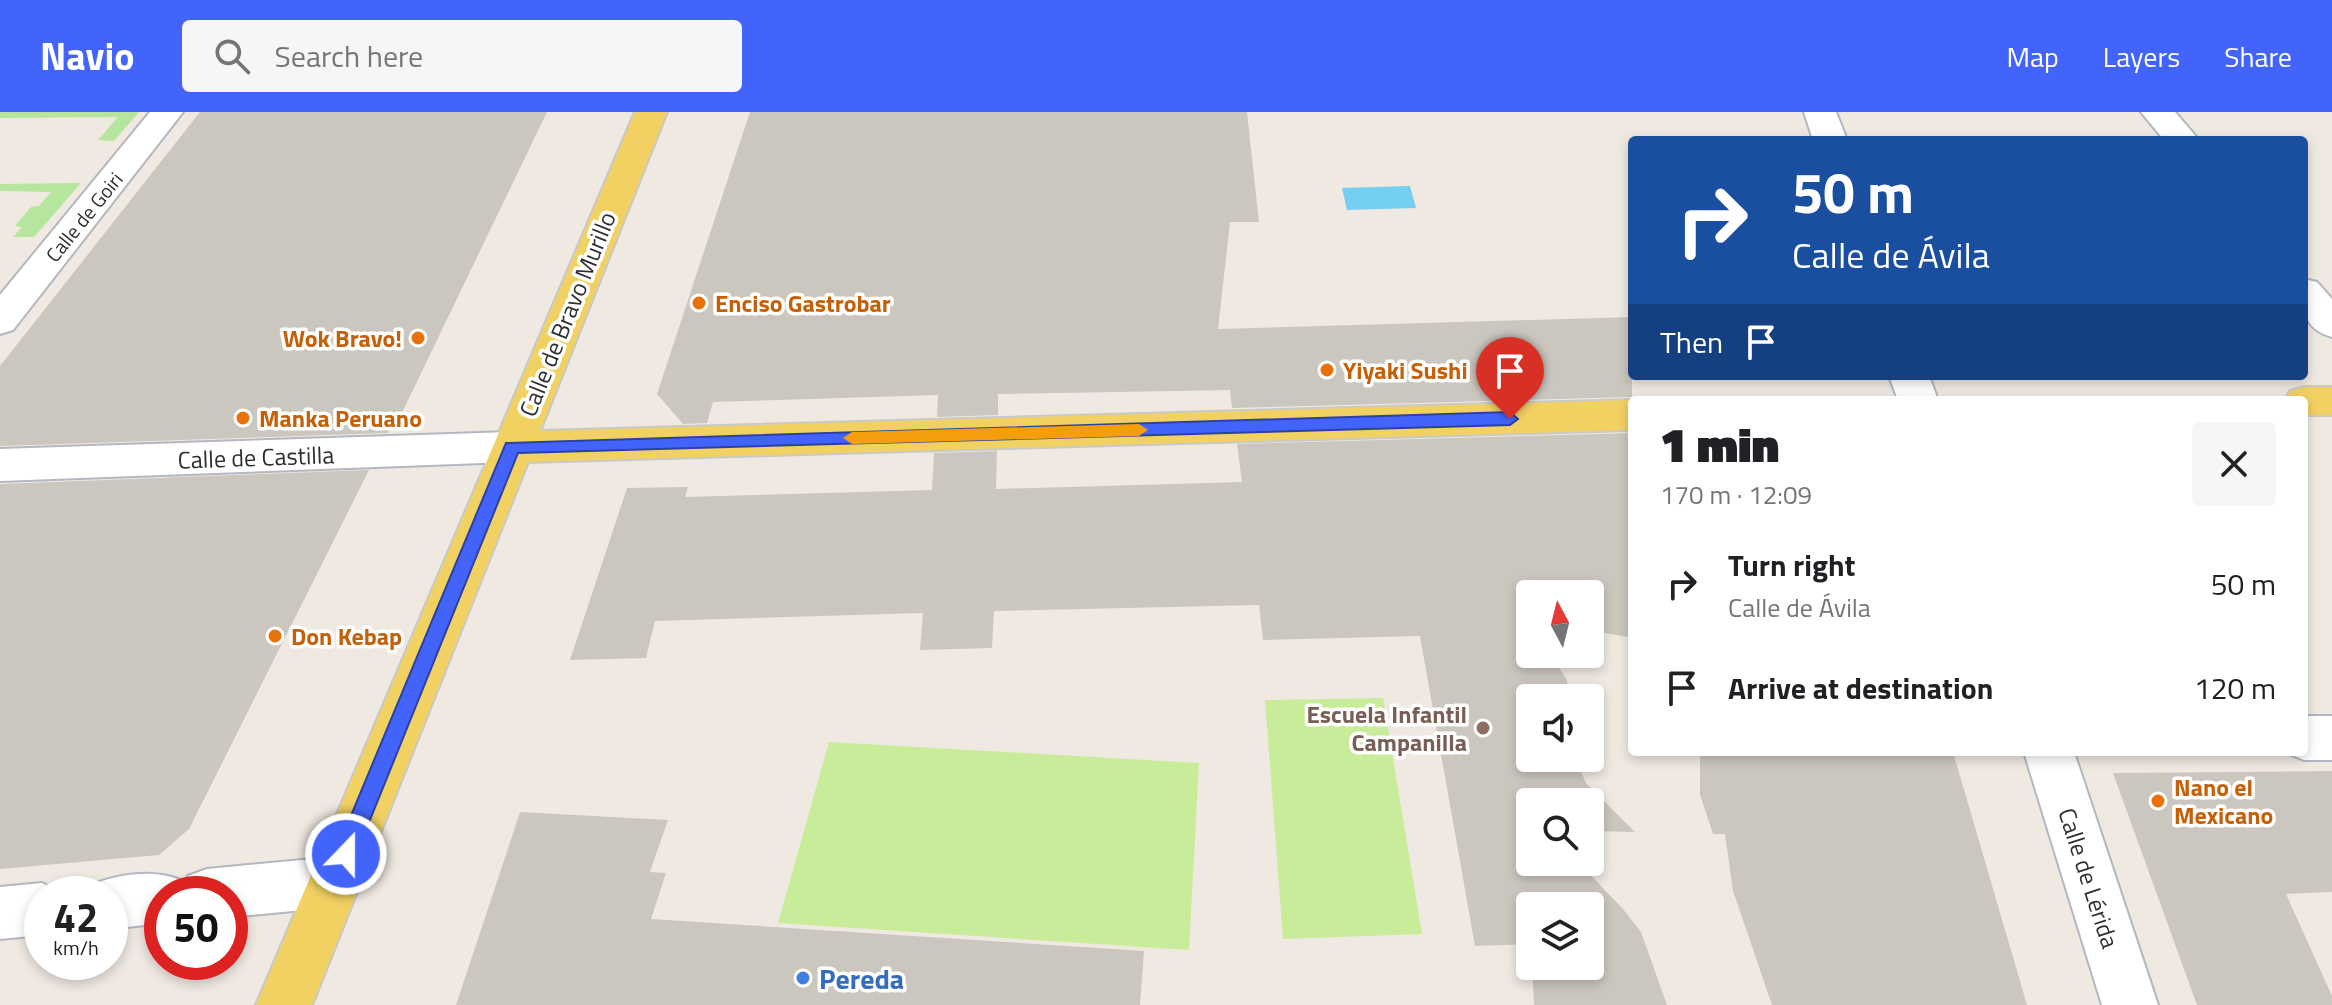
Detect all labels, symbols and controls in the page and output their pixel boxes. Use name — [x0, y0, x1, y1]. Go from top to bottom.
search box — [182, 20, 742, 92]
text: Navio — [40, 27, 134, 85]
text: Search here — [274, 33, 423, 79]
icon: search — [210, 34, 254, 78]
text: Map — [2006, 35, 2059, 78]
text: Layers — [2103, 35, 2180, 78]
text: Share — [2224, 35, 2292, 78]
text: 50 m — [1792, 150, 1914, 235]
street label: Calle de Goiri — [38, 165, 130, 269]
icon: right — [1660, 168, 1764, 272]
street label: Calle de Bravo Murillo — [509, 206, 625, 422]
text: Calle de Ávila — [1792, 227, 1990, 282]
place label: Enciso Gastrobar — [715, 285, 891, 321]
marker: Enciso Gastrobar — [690, 294, 708, 312]
text: Then — [1660, 319, 1723, 365]
place label: Wok Bravo! — [283, 320, 402, 356]
icon: arrive — [1739, 320, 1783, 364]
marker: Wok Bravo! — [409, 329, 427, 347]
pin — [1476, 337, 1544, 419]
icon: arrive — [1488, 349, 1532, 393]
place label: Yiyaki Sushi — [1343, 352, 1468, 388]
marker: Yiyaki Sushi — [1318, 361, 1336, 379]
place label: Manka Peruano — [259, 400, 422, 436]
text: 1 min — [1660, 408, 1779, 481]
marker: Manka Peruano — [234, 409, 252, 427]
button: close — [2192, 422, 2276, 506]
street label: Calle de Castilla — [177, 436, 335, 478]
text: 170 m · 12:09 — [1660, 475, 1812, 514]
text: Turn right — [1728, 542, 1856, 588]
text: 50 m — [2211, 561, 2276, 607]
icon: right — [1660, 562, 1704, 606]
north arrow — [1516, 580, 1604, 668]
map controls — [1516, 580, 1604, 980]
text: Calle de Ávila — [1728, 588, 1871, 627]
place label: Don Kebap — [291, 618, 402, 654]
marker: Don Kebap — [266, 627, 284, 645]
text: Arrive at destination — [1728, 665, 1993, 711]
text: 120 m — [2194, 665, 2276, 711]
icon: arrive — [1660, 666, 1704, 710]
button: sound — [1516, 684, 1604, 772]
place label: Escuela Infantil Campanilla — [1306, 696, 1467, 760]
marker: Escuela Infantil Campanilla — [1474, 719, 1492, 737]
place label: Nano el Mexicano — [2174, 769, 2273, 833]
button: search — [1516, 788, 1604, 876]
marker: Nano el Mexicano — [2149, 792, 2167, 810]
street label: Calle de Lérida — [2049, 803, 2129, 953]
position arrow — [304, 812, 388, 896]
speed limit sign: 50 — [144, 876, 248, 980]
text: 42 — [54, 887, 98, 948]
button: layers — [1516, 892, 1604, 980]
text: km/h — [53, 932, 99, 963]
place label: Pereda — [819, 957, 904, 1000]
marker: Pereda — [794, 969, 812, 987]

